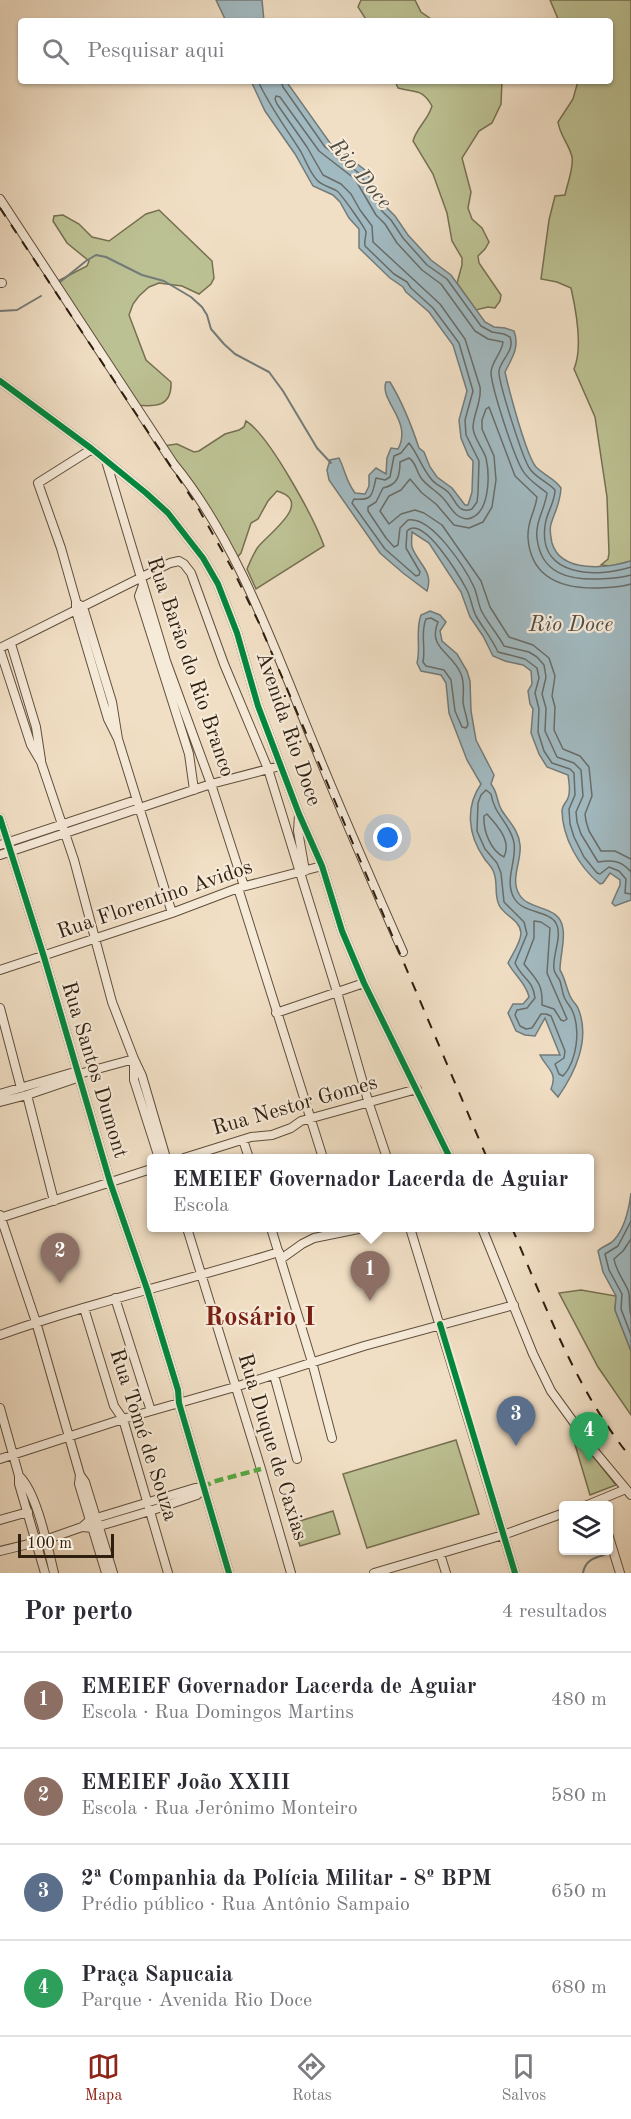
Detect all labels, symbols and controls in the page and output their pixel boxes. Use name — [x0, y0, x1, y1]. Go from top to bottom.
search box — [18, 18, 613, 84]
icon: search — [39, 35, 72, 68]
text: Pesquisar aqui — [87, 40, 224, 62]
water label: Rio Doce — [324, 134, 396, 213]
street label: Rua Barão do Rio Branco — [142, 554, 238, 780]
water label: Rio Doce — [528, 614, 613, 636]
street label: Avenida Rio Doce — [252, 649, 324, 809]
your location — [373, 823, 402, 852]
street label: Rua Florentino Avidos — [55, 857, 255, 943]
street label: Rua Santos Dumont — [57, 979, 131, 1161]
street label: Rua Nestor Gomes — [210, 1072, 380, 1140]
popup — [147, 1154, 594, 1232]
text: EMEIEF Governador Lacerda de Aguiar — [173, 1169, 568, 1191]
text: Escola — [173, 1196, 229, 1216]
pin: 2 — [40, 1234, 80, 1283]
pin: 1 — [350, 1252, 389, 1301]
district label: Rosário I — [204, 1304, 316, 1331]
street label: Rua Tomé de Souza — [105, 1346, 181, 1524]
street label: Rua Duque de Caxias — [234, 1351, 310, 1543]
pin: 3 — [496, 1396, 536, 1446]
pin: 4 — [570, 1412, 608, 1462]
map controls — [559, 1501, 613, 1555]
button: layers — [559, 1501, 613, 1555]
scale bar — [18, 1531, 114, 1558]
text: 100 m — [27, 1536, 72, 1552]
text: Por perto — [24, 1599, 133, 1625]
text: 4 resultados — [502, 1602, 607, 1622]
text: EMEIEF Governador Lacerda de Aguiar — [81, 1676, 476, 1698]
text: 1 — [38, 1690, 49, 1710]
text: 480 m — [551, 1690, 607, 1710]
text: Escola · Rua Domingos Martins — [81, 1703, 354, 1723]
text: EMEIEF João XXIII — [81, 1772, 290, 1794]
text: 2 — [38, 1786, 49, 1806]
text: 580 m — [551, 1786, 607, 1806]
text: Escola · Rua Jerônimo Monteiro — [81, 1799, 358, 1819]
text: 2ª Companhia da Polícia Militar - 8º BPM — [81, 1868, 492, 1890]
text: 3 — [38, 1882, 49, 1902]
text: 650 m — [551, 1882, 607, 1902]
text: Prédio público · Rua Antônio Sampaio — [81, 1895, 410, 1915]
text: Praça Sapucaia — [81, 1964, 233, 1986]
text: 4 — [38, 1978, 49, 1998]
text: 680 m — [551, 1978, 607, 1998]
text: Parque · Avenida Rio Doce — [81, 1991, 312, 2011]
tab: Mapa — [85, 2050, 122, 2106]
tab: Rotas — [292, 2050, 332, 2106]
tab: Salvos — [501, 2050, 546, 2106]

